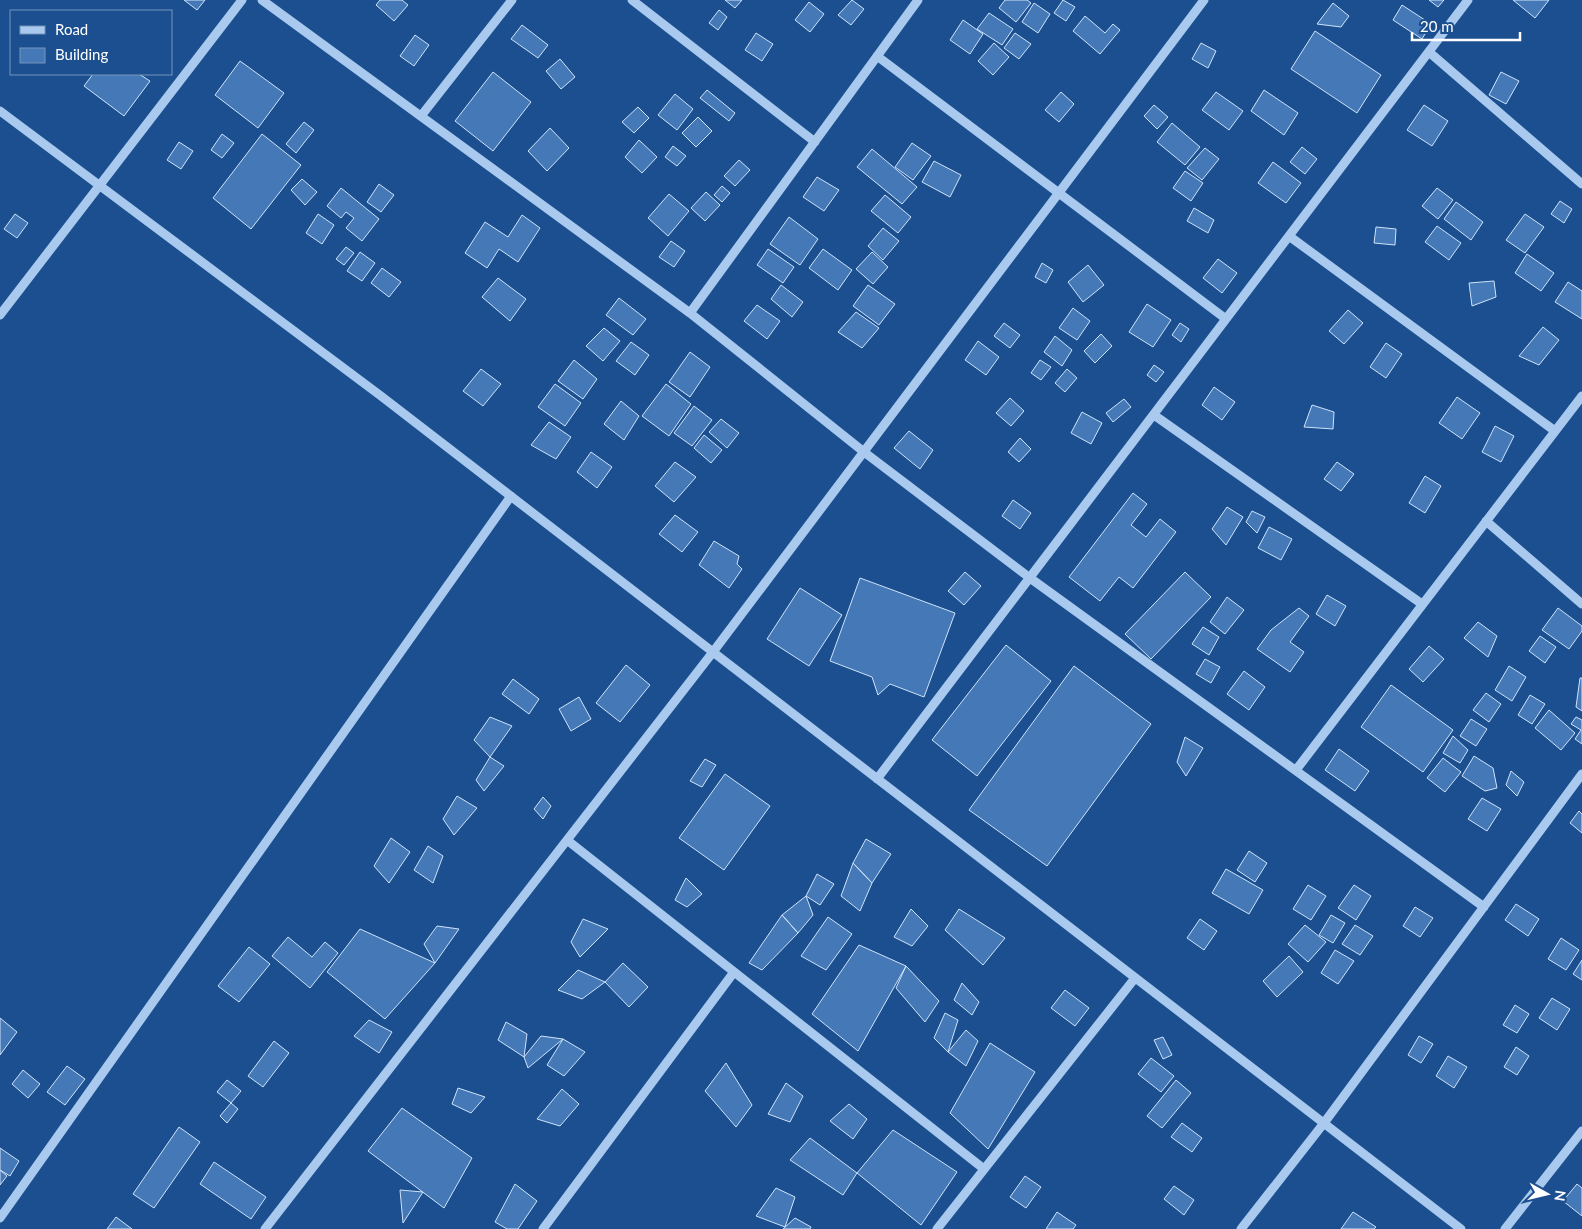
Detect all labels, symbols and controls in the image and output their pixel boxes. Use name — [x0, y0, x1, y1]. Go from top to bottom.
legend — [10, 10, 172, 75]
scale bar — [1412, 10, 1520, 42]
text: 20 m — [1420, 17, 1454, 35]
text: Road — [55, 20, 88, 38]
text: Building — [55, 45, 108, 63]
north arrow — [1522, 1169, 1572, 1219]
text: N — [1551, 1189, 1570, 1202]

